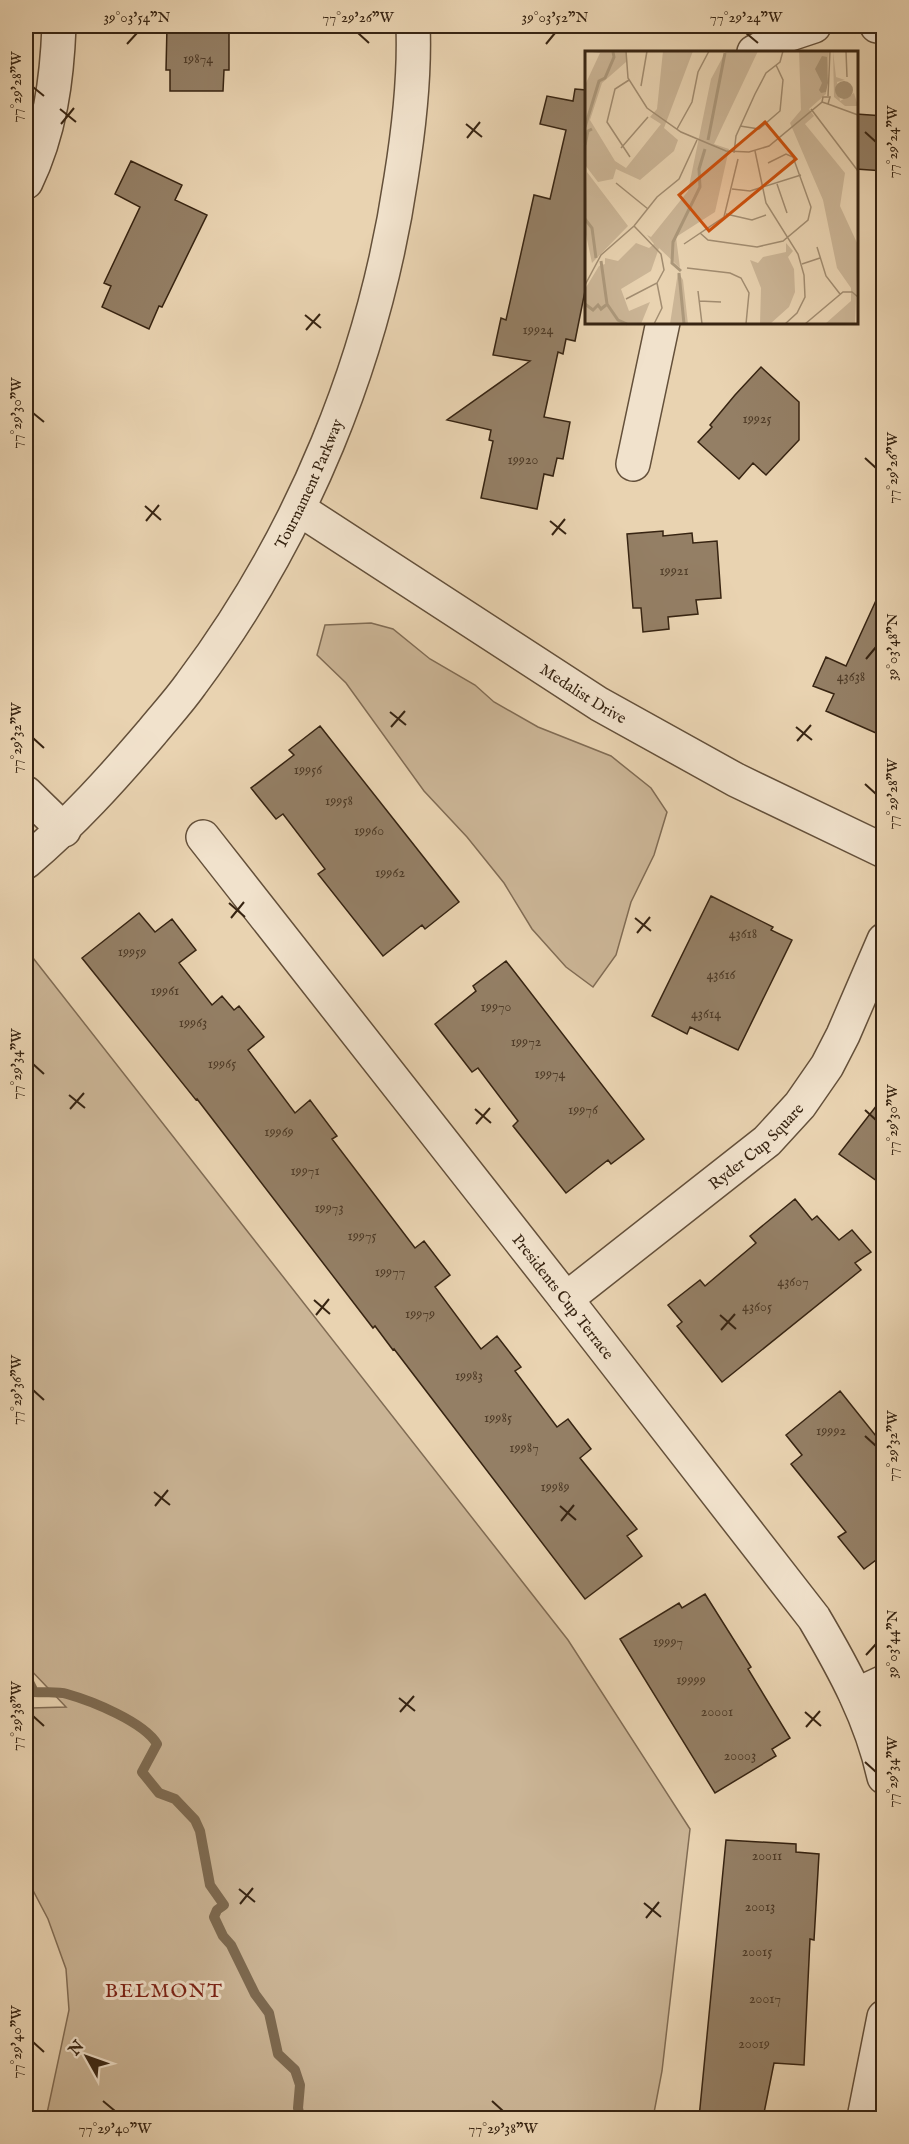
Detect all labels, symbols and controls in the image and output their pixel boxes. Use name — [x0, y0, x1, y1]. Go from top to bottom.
text: 39°03'54"N — [103, 8, 171, 27]
text: 77°29'26"W — [322, 8, 395, 27]
text: 39°03'52"N — [522, 8, 588, 27]
text: 77°29'24"W — [710, 8, 783, 27]
house number: 19874 — [183, 50, 213, 68]
text: 77°29'28"W — [7, 51, 26, 123]
inset map — [585, 51, 858, 324]
text: 77°29'24"W — [883, 105, 902, 178]
house number: 19924 — [523, 321, 554, 339]
text: 77°29'30"W — [7, 377, 26, 449]
house number: 19925 — [742, 410, 772, 428]
street label: Tournament Parkway — [271, 416, 349, 553]
text: 77°29'26"W — [883, 431, 902, 504]
house number: 19920 — [508, 451, 539, 469]
house number: 19921 — [659, 562, 689, 580]
text: 39°03'48"N — [883, 613, 902, 681]
street label: Medalist Drive — [535, 660, 629, 729]
house number: 43638 — [837, 668, 865, 686]
text: 77°29'32"W — [7, 702, 26, 773]
text: 77°29'28"W — [883, 758, 902, 830]
house number: 19956 — [294, 761, 323, 779]
house number: 19958 — [325, 792, 353, 810]
house number: 19960 — [354, 822, 384, 840]
house number: 19962 — [375, 864, 405, 882]
house number: 43618 — [729, 925, 757, 943]
house number: 19959 — [118, 943, 146, 961]
house number: 43616 — [706, 966, 737, 984]
house number: 19961 — [151, 982, 179, 1000]
house number: 19970 — [481, 998, 512, 1016]
house number: 43614 — [691, 1005, 721, 1023]
house number: 19963 — [179, 1014, 207, 1032]
text: 77°29'34"W — [7, 1028, 26, 1100]
house number: 19972 — [511, 1033, 542, 1051]
house number: 19965 — [208, 1055, 236, 1073]
house number: 19974 — [535, 1065, 566, 1083]
text: 77°29'30"W — [883, 1084, 902, 1156]
street label: Ryder Cup Square — [705, 1100, 809, 1195]
house number: 19976 — [568, 1101, 599, 1119]
house number: 19969 — [264, 1123, 294, 1141]
house number: 19971 — [290, 1162, 320, 1180]
house number: 19973 — [314, 1199, 344, 1217]
house number: 19975 — [347, 1227, 377, 1245]
street label: Presidents Cup Terrace — [507, 1231, 617, 1364]
house number: 19977 — [375, 1263, 405, 1281]
house number: 43607 — [777, 1273, 809, 1291]
house number: 43605 — [742, 1298, 772, 1316]
house number: 19979 — [405, 1305, 435, 1323]
text: 77°29'36"W — [7, 1354, 26, 1425]
house number: 19983 — [455, 1367, 483, 1385]
house number: 19985 — [484, 1409, 512, 1427]
text: 77°29'32"W — [883, 1410, 902, 1481]
house number: 19992 — [816, 1422, 846, 1440]
house number: 19987 — [509, 1439, 539, 1457]
house number: 19989 — [540, 1478, 570, 1496]
text: 39°03'44"N — [883, 1609, 902, 1679]
house number: 19997 — [653, 1633, 683, 1651]
house number: 19999 — [676, 1671, 706, 1689]
text: 77°29'38"W — [7, 1680, 26, 1751]
house number: 20001 — [701, 1703, 733, 1721]
text: 77°29'34"W — [883, 1736, 902, 1808]
house number: 20003 — [724, 1747, 756, 1765]
house number: 20011 — [752, 1847, 782, 1865]
house number: 20013 — [745, 1898, 775, 1916]
house number: 20015 — [742, 1943, 772, 1961]
district label: BELMONT — [105, 1979, 223, 2004]
house number: 20017 — [749, 1990, 781, 2008]
text: 77°29'40"W — [7, 2005, 26, 2079]
north arrow — [57, 2027, 117, 2087]
house number: 20019 — [738, 2035, 770, 2053]
text: N — [64, 2037, 89, 2061]
text: 77°29'40"W — [79, 2119, 152, 2138]
text: 77°29'38"W — [468, 2119, 539, 2138]

